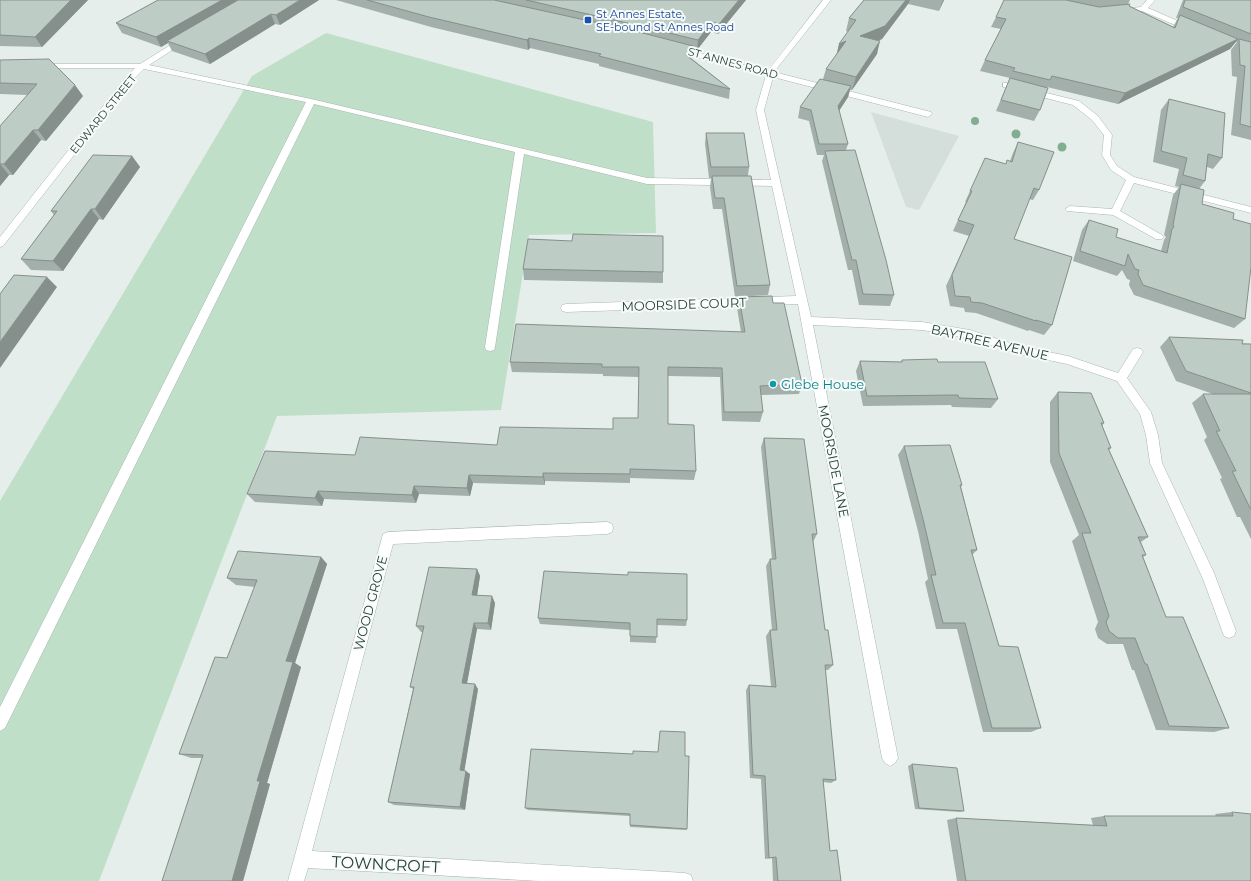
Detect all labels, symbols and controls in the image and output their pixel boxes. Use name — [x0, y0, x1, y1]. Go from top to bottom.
place label: St Annes Estate, SE-bound St Annes Road — [596, 7, 734, 34]
marker: St Annes Estate, SE-bound St Annes Road — [583, 15, 593, 25]
street label: ST ANNES ROAD — [686, 44, 780, 82]
street label: EDWARD STREET — [67, 71, 140, 156]
street label: MOORSIDE COURT — [621, 294, 747, 314]
street label: BAYTREE AVENUE — [930, 321, 1050, 363]
place label: Glebe House — [781, 376, 864, 392]
marker: Glebe House — [768, 379, 778, 389]
street label: MOORSIDE LANE — [815, 403, 853, 519]
street label: WOOD GROVE — [350, 554, 390, 652]
street label: TOWNCROFT — [331, 852, 441, 877]

